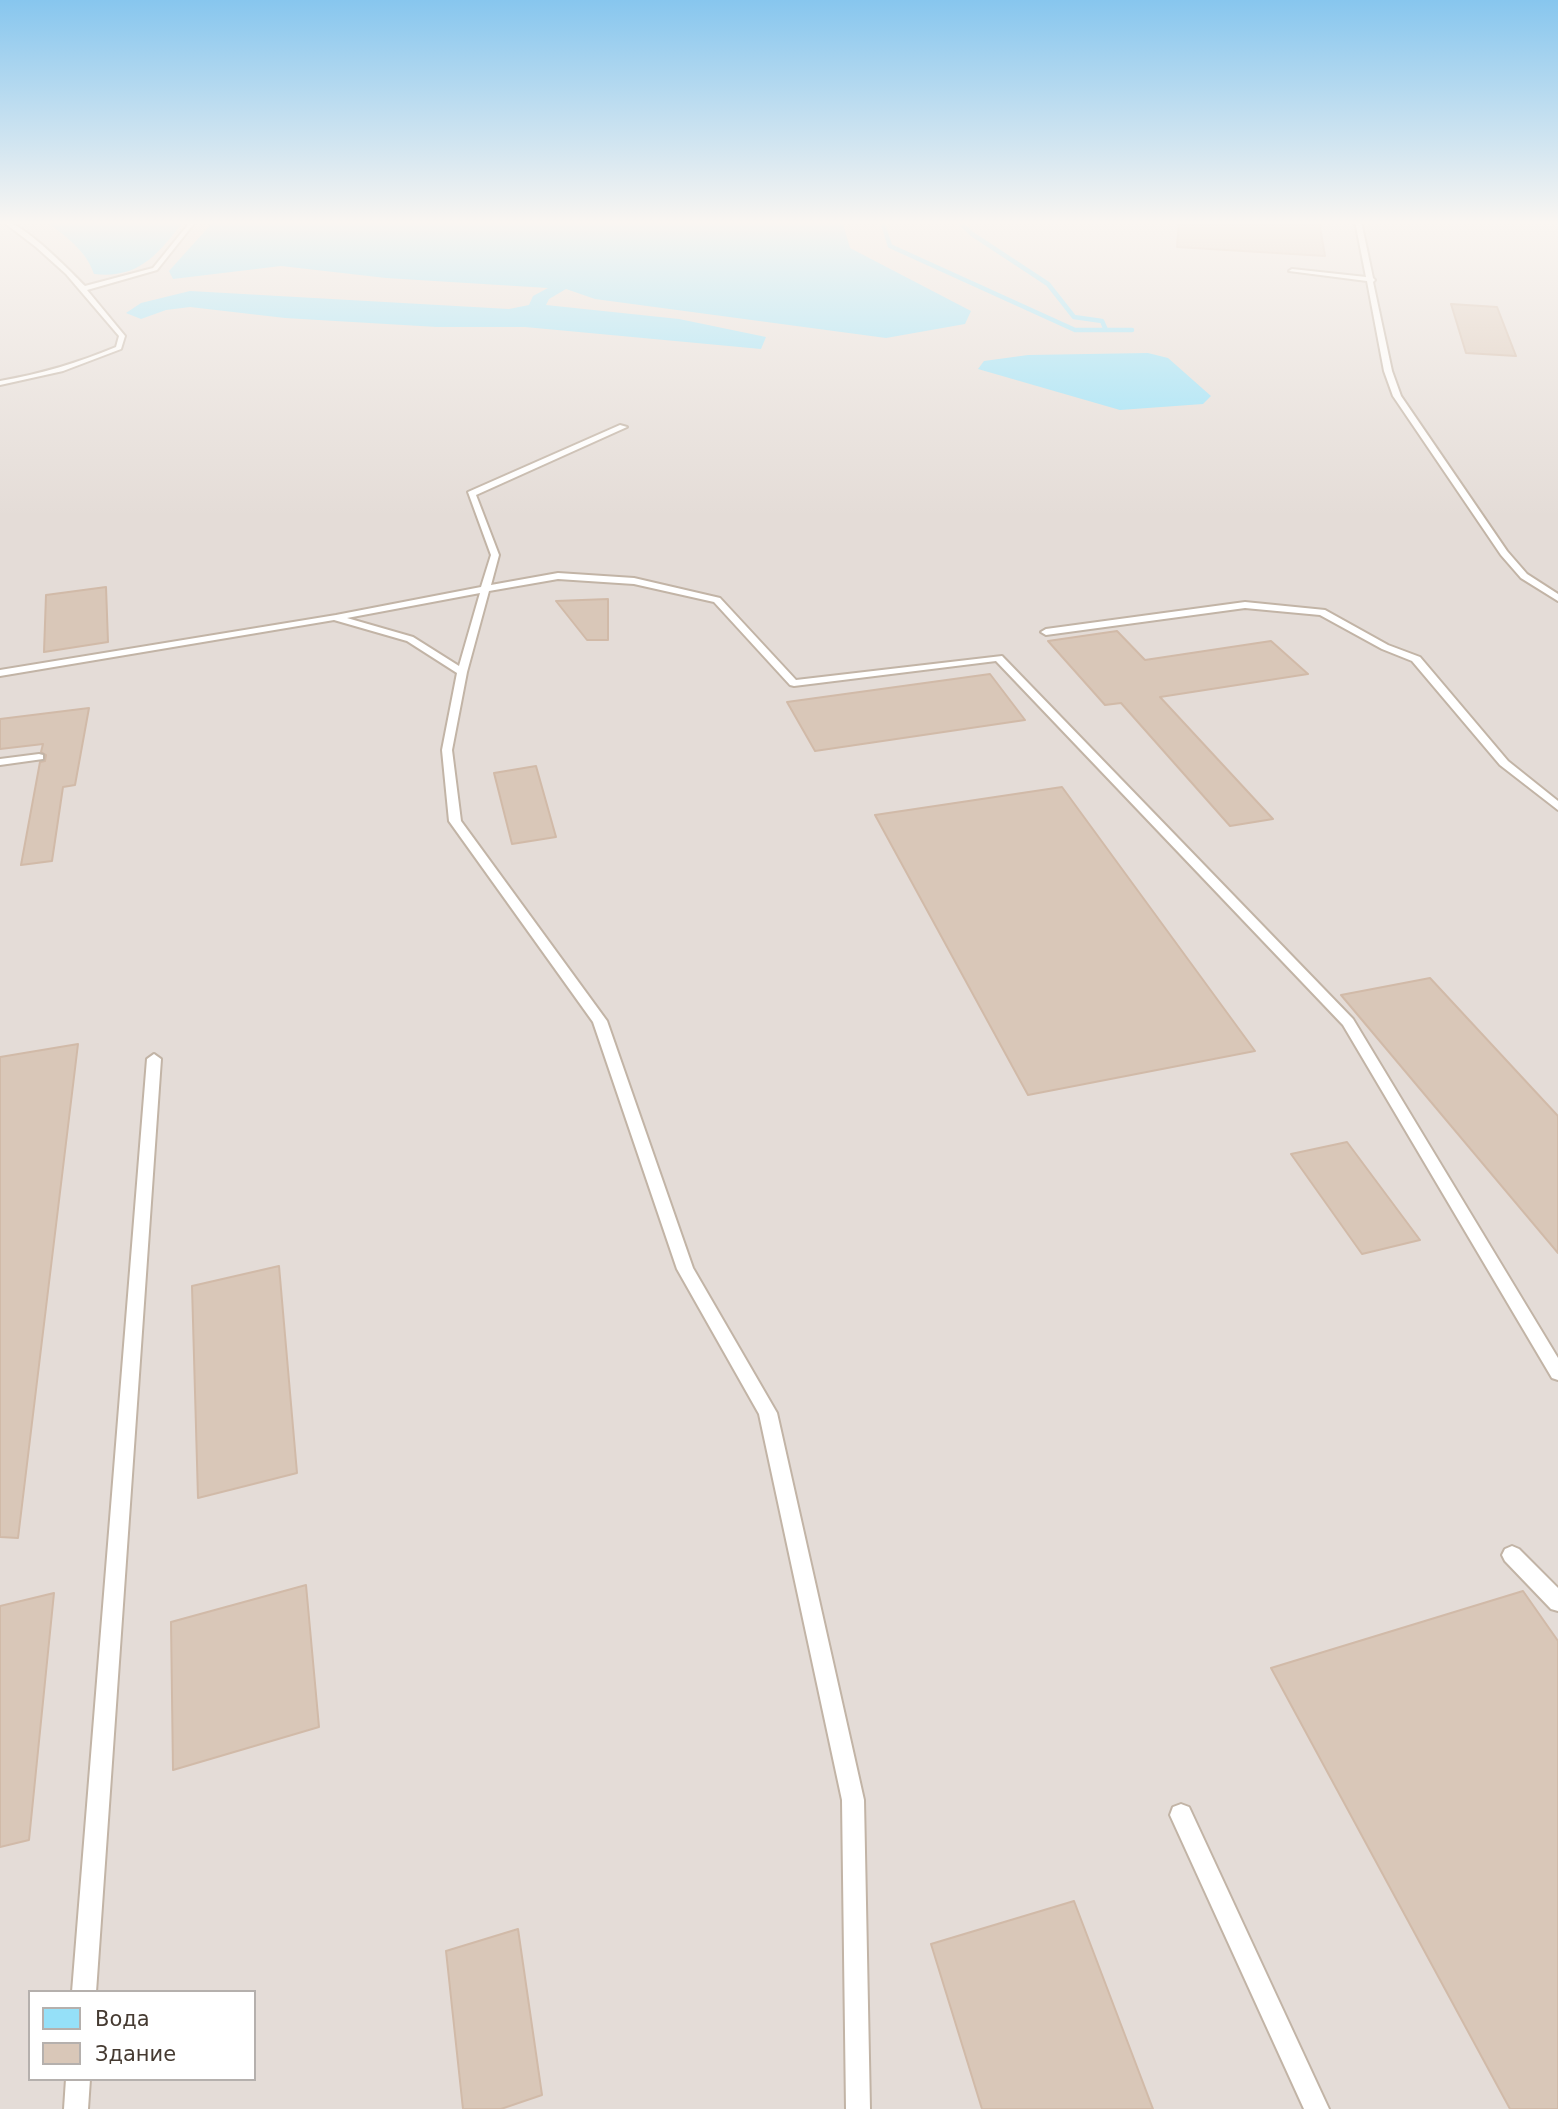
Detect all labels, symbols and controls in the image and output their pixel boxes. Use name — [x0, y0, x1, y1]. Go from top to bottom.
legend — [28, 1990, 256, 2081]
text: Вода — [95, 2007, 150, 2031]
text: Здание — [95, 2042, 176, 2066]

